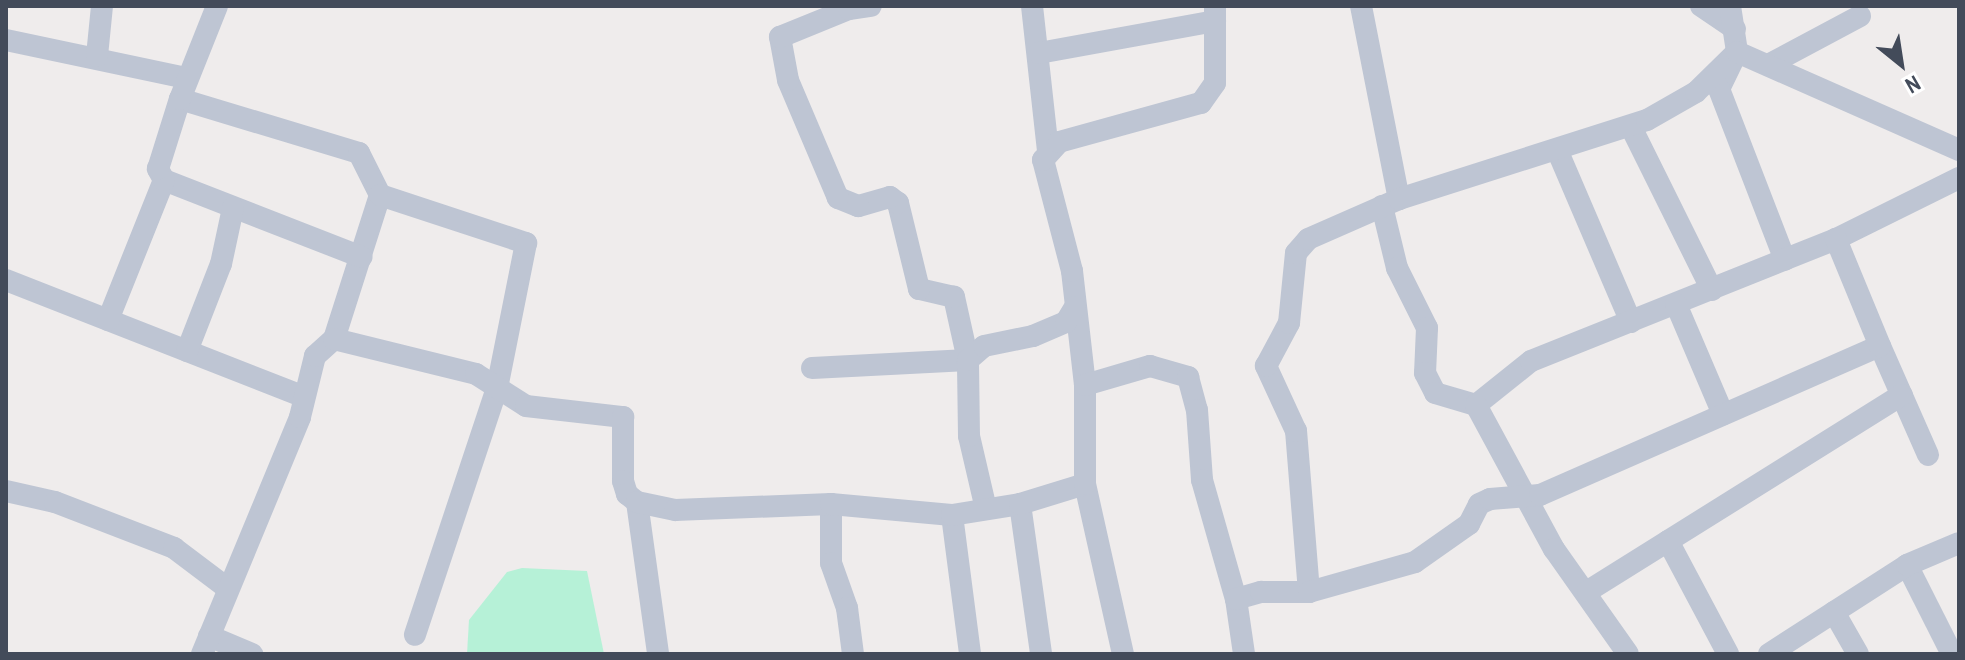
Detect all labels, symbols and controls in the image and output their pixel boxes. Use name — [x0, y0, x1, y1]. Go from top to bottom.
north arrow — [1861, 24, 1941, 104]
text: N — [1900, 69, 1926, 101]

